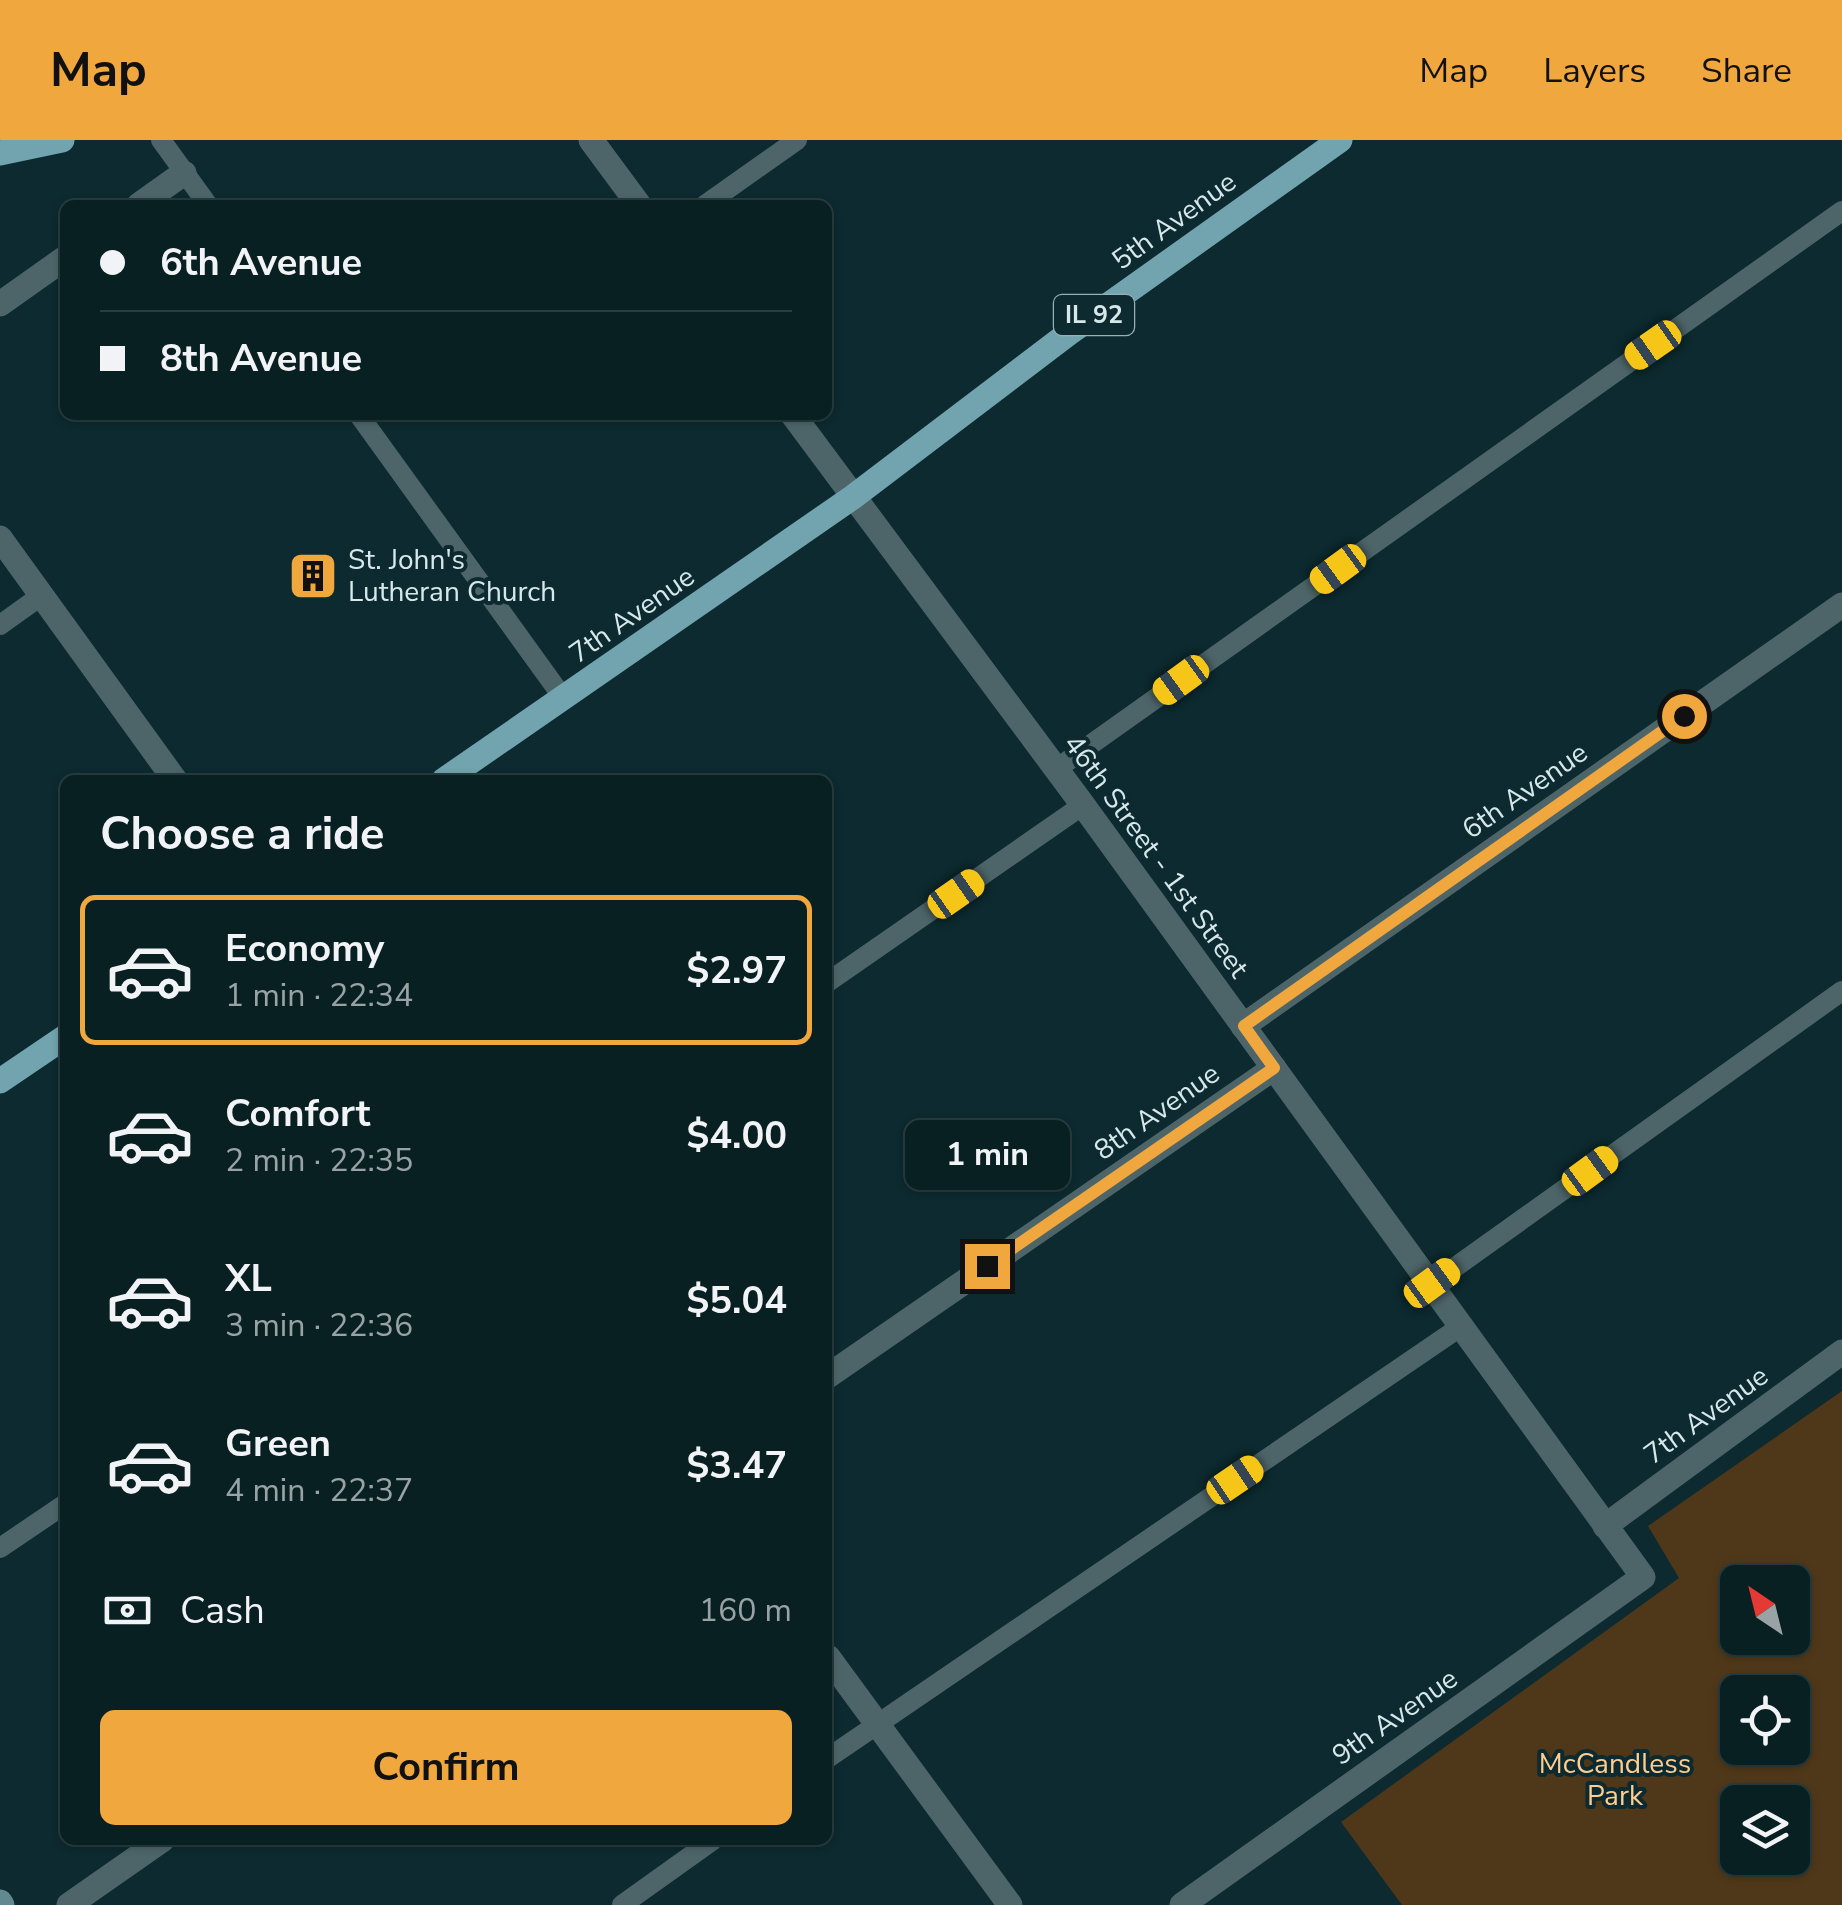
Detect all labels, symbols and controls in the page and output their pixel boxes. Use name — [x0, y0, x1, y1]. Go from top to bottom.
text: Map — [50, 37, 147, 103]
text: Map — [1419, 47, 1488, 94]
text: Layers — [1543, 47, 1646, 94]
text: Share — [1701, 47, 1792, 94]
street label: 5th Avenue — [1104, 163, 1244, 279]
text: 6th Avenue — [160, 237, 362, 288]
road number: IL 92 — [1054, 295, 1134, 335]
car — [1620, 316, 1686, 374]
text: 8th Avenue — [160, 333, 362, 384]
car — [1305, 539, 1371, 599]
place label: St. John's Lutheran Church — [348, 541, 556, 611]
building icon: St. John's Lutheran Church — [287, 550, 339, 602]
street label: 7th Avenue — [562, 558, 702, 672]
car — [1148, 650, 1214, 710]
route start — [1662, 694, 1707, 739]
street label: 46th Street - 1st Street — [1055, 726, 1258, 986]
street label: 6th Avenue — [1455, 734, 1595, 848]
text: Choose a ride — [100, 804, 385, 865]
car — [923, 865, 989, 923]
text: Economy — [225, 923, 384, 974]
icon: car — [105, 925, 195, 1015]
text: $2.97 — [686, 945, 787, 996]
text: 1 min · 22:34 — [225, 974, 413, 1017]
street label: 8th Avenue — [1087, 1055, 1227, 1169]
text: Comfort — [225, 1088, 370, 1139]
icon: car — [105, 1090, 195, 1180]
text: $4.00 — [686, 1110, 787, 1161]
callout: 1 min — [904, 1121, 1070, 1191]
text: 1 min — [946, 1133, 1029, 1176]
text: 2 min · 22:35 — [225, 1139, 413, 1182]
car — [1557, 1141, 1623, 1201]
route end — [965, 1244, 1010, 1289]
text: XL — [225, 1253, 272, 1304]
car — [1399, 1253, 1465, 1313]
icon: car — [105, 1255, 195, 1345]
text: $5.04 — [686, 1275, 787, 1326]
text: 3 min · 22:36 — [225, 1304, 413, 1347]
street label: 7th Avenue — [1636, 1357, 1776, 1473]
text: Green — [225, 1418, 331, 1469]
icon: car — [105, 1420, 195, 1510]
text: $3.47 — [686, 1440, 787, 1491]
car — [1202, 1451, 1268, 1509]
text: 4 min · 22:37 — [225, 1469, 413, 1512]
north arrow — [1720, 1565, 1810, 1655]
map controls — [1720, 1565, 1810, 1875]
icon: cash — [100, 1583, 155, 1638]
text: Cash — [180, 1585, 265, 1636]
text: 160 m — [699, 1589, 792, 1632]
street label: 9th Avenue — [1325, 1660, 1465, 1774]
button: locate — [1720, 1675, 1810, 1765]
button: Confirm — [100, 1710, 792, 1825]
park label: McCandless Park — [1539, 1745, 1691, 1815]
button: layers — [1720, 1785, 1810, 1875]

